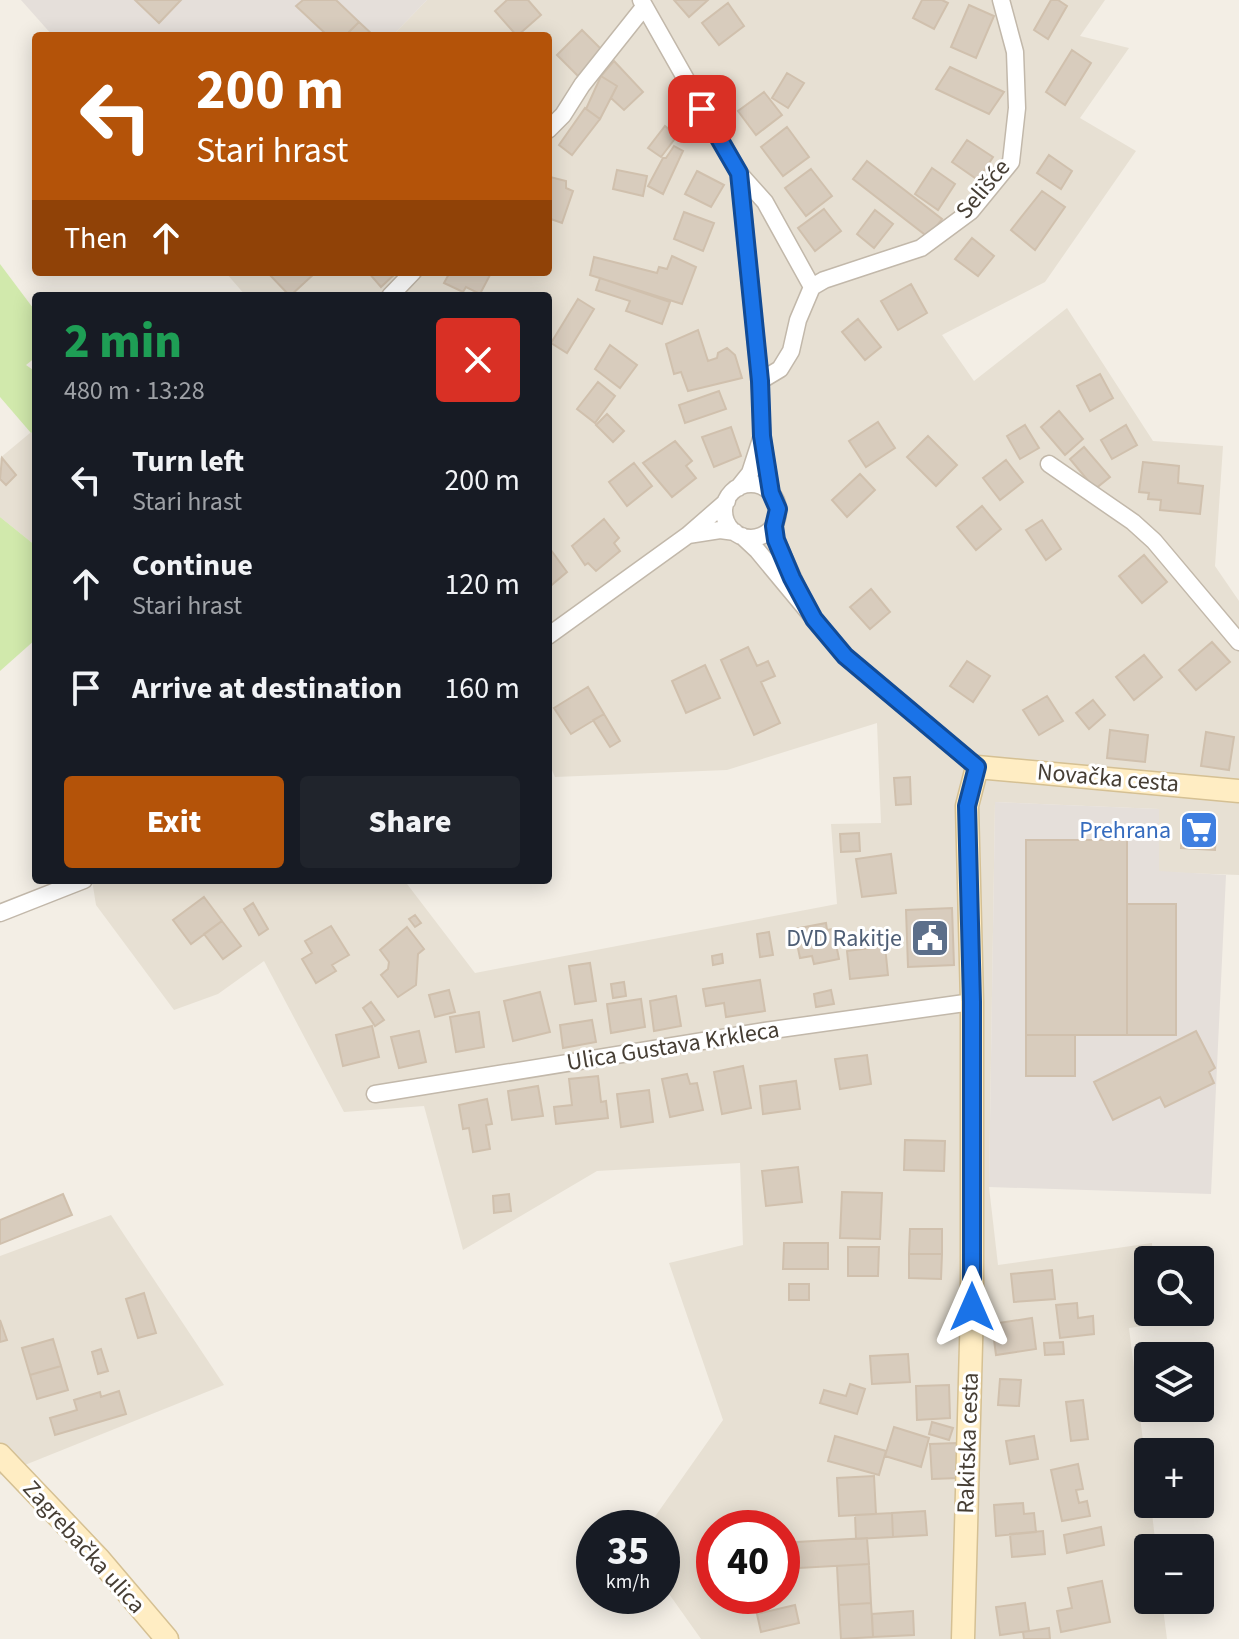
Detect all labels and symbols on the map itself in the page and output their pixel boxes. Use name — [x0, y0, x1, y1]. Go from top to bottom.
pin — [668, 75, 736, 143]
street label: Selišće — [947, 151, 1019, 227]
street label: Novačka cesta — [1036, 754, 1180, 802]
supermarket icon: Prehrana — [1178, 809, 1220, 851]
place label: Prehrana — [1079, 813, 1171, 848]
public building icon: DVD Rakitje — [909, 917, 951, 959]
place label: DVD Rakitje — [786, 921, 902, 956]
street label: Ulica Gustava Krkleca — [564, 1012, 782, 1080]
position arrow — [930, 1265, 1014, 1349]
street label: Rakitska cesta — [948, 1372, 988, 1514]
street label: Zagrebačka ulica — [14, 1472, 154, 1622]
speed limit sign: 40 — [696, 1510, 800, 1614]

